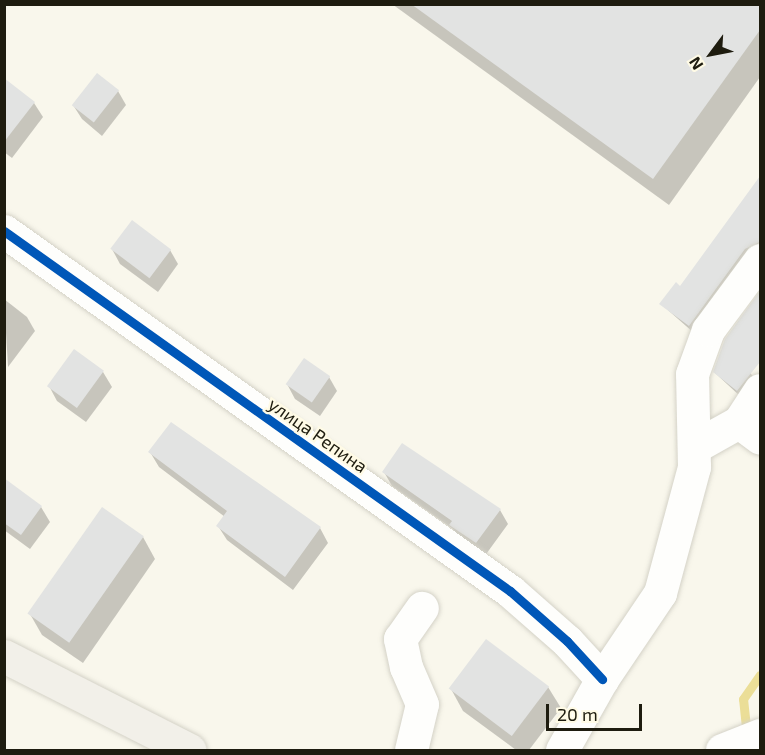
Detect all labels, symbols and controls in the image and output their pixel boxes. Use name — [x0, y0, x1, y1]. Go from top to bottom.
north arrow — [681, 24, 741, 84]
text: N — [684, 54, 706, 74]
street label: улица Репина — [264, 393, 372, 477]
scale bar — [549, 692, 645, 730]
text: 20 m — [557, 703, 598, 725]

